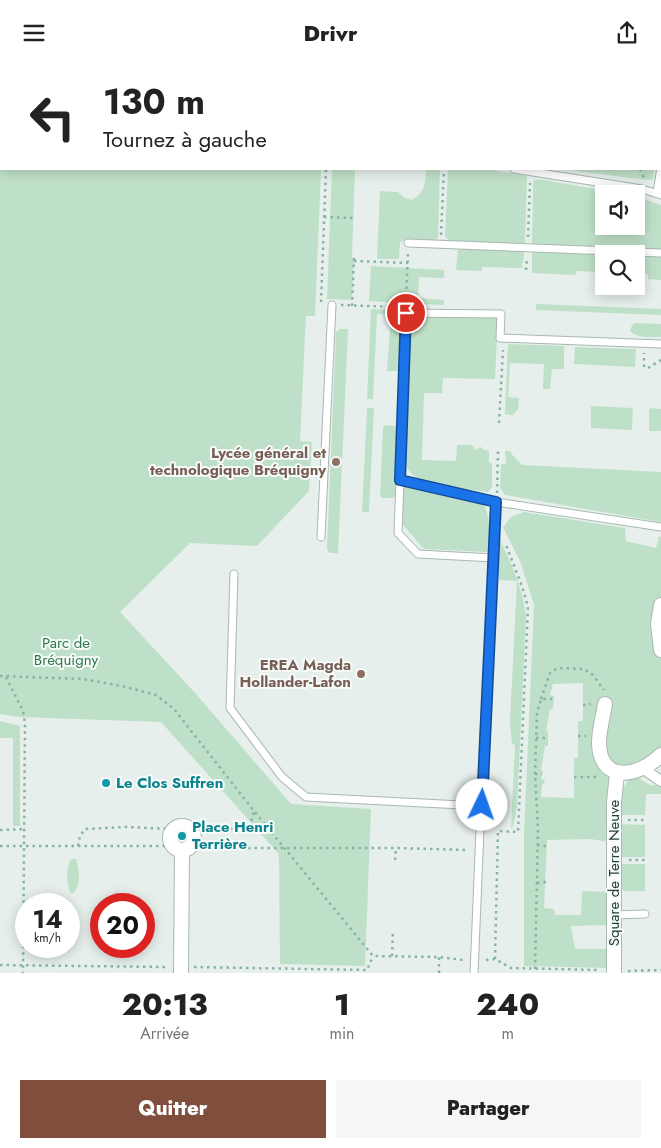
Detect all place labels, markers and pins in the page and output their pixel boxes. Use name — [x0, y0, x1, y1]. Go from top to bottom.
pin — [385, 292, 427, 334]
place label: Lycée général et technologique Bréquigny — [150, 442, 326, 481]
marker: Lycée général et technologique Bréquigny — [330, 456, 342, 468]
place label: EREA Magda Hollander-Lafon — [240, 654, 351, 693]
marker: EREA Magda Hollander-Lafon — [355, 668, 367, 680]
place label: Le Clos Suffren — [116, 772, 223, 794]
marker: Le Clos Suffren — [100, 777, 112, 789]
place label: Place Henri Terrière — [192, 816, 273, 855]
marker: Place Henri Terrière — [176, 830, 188, 842]

